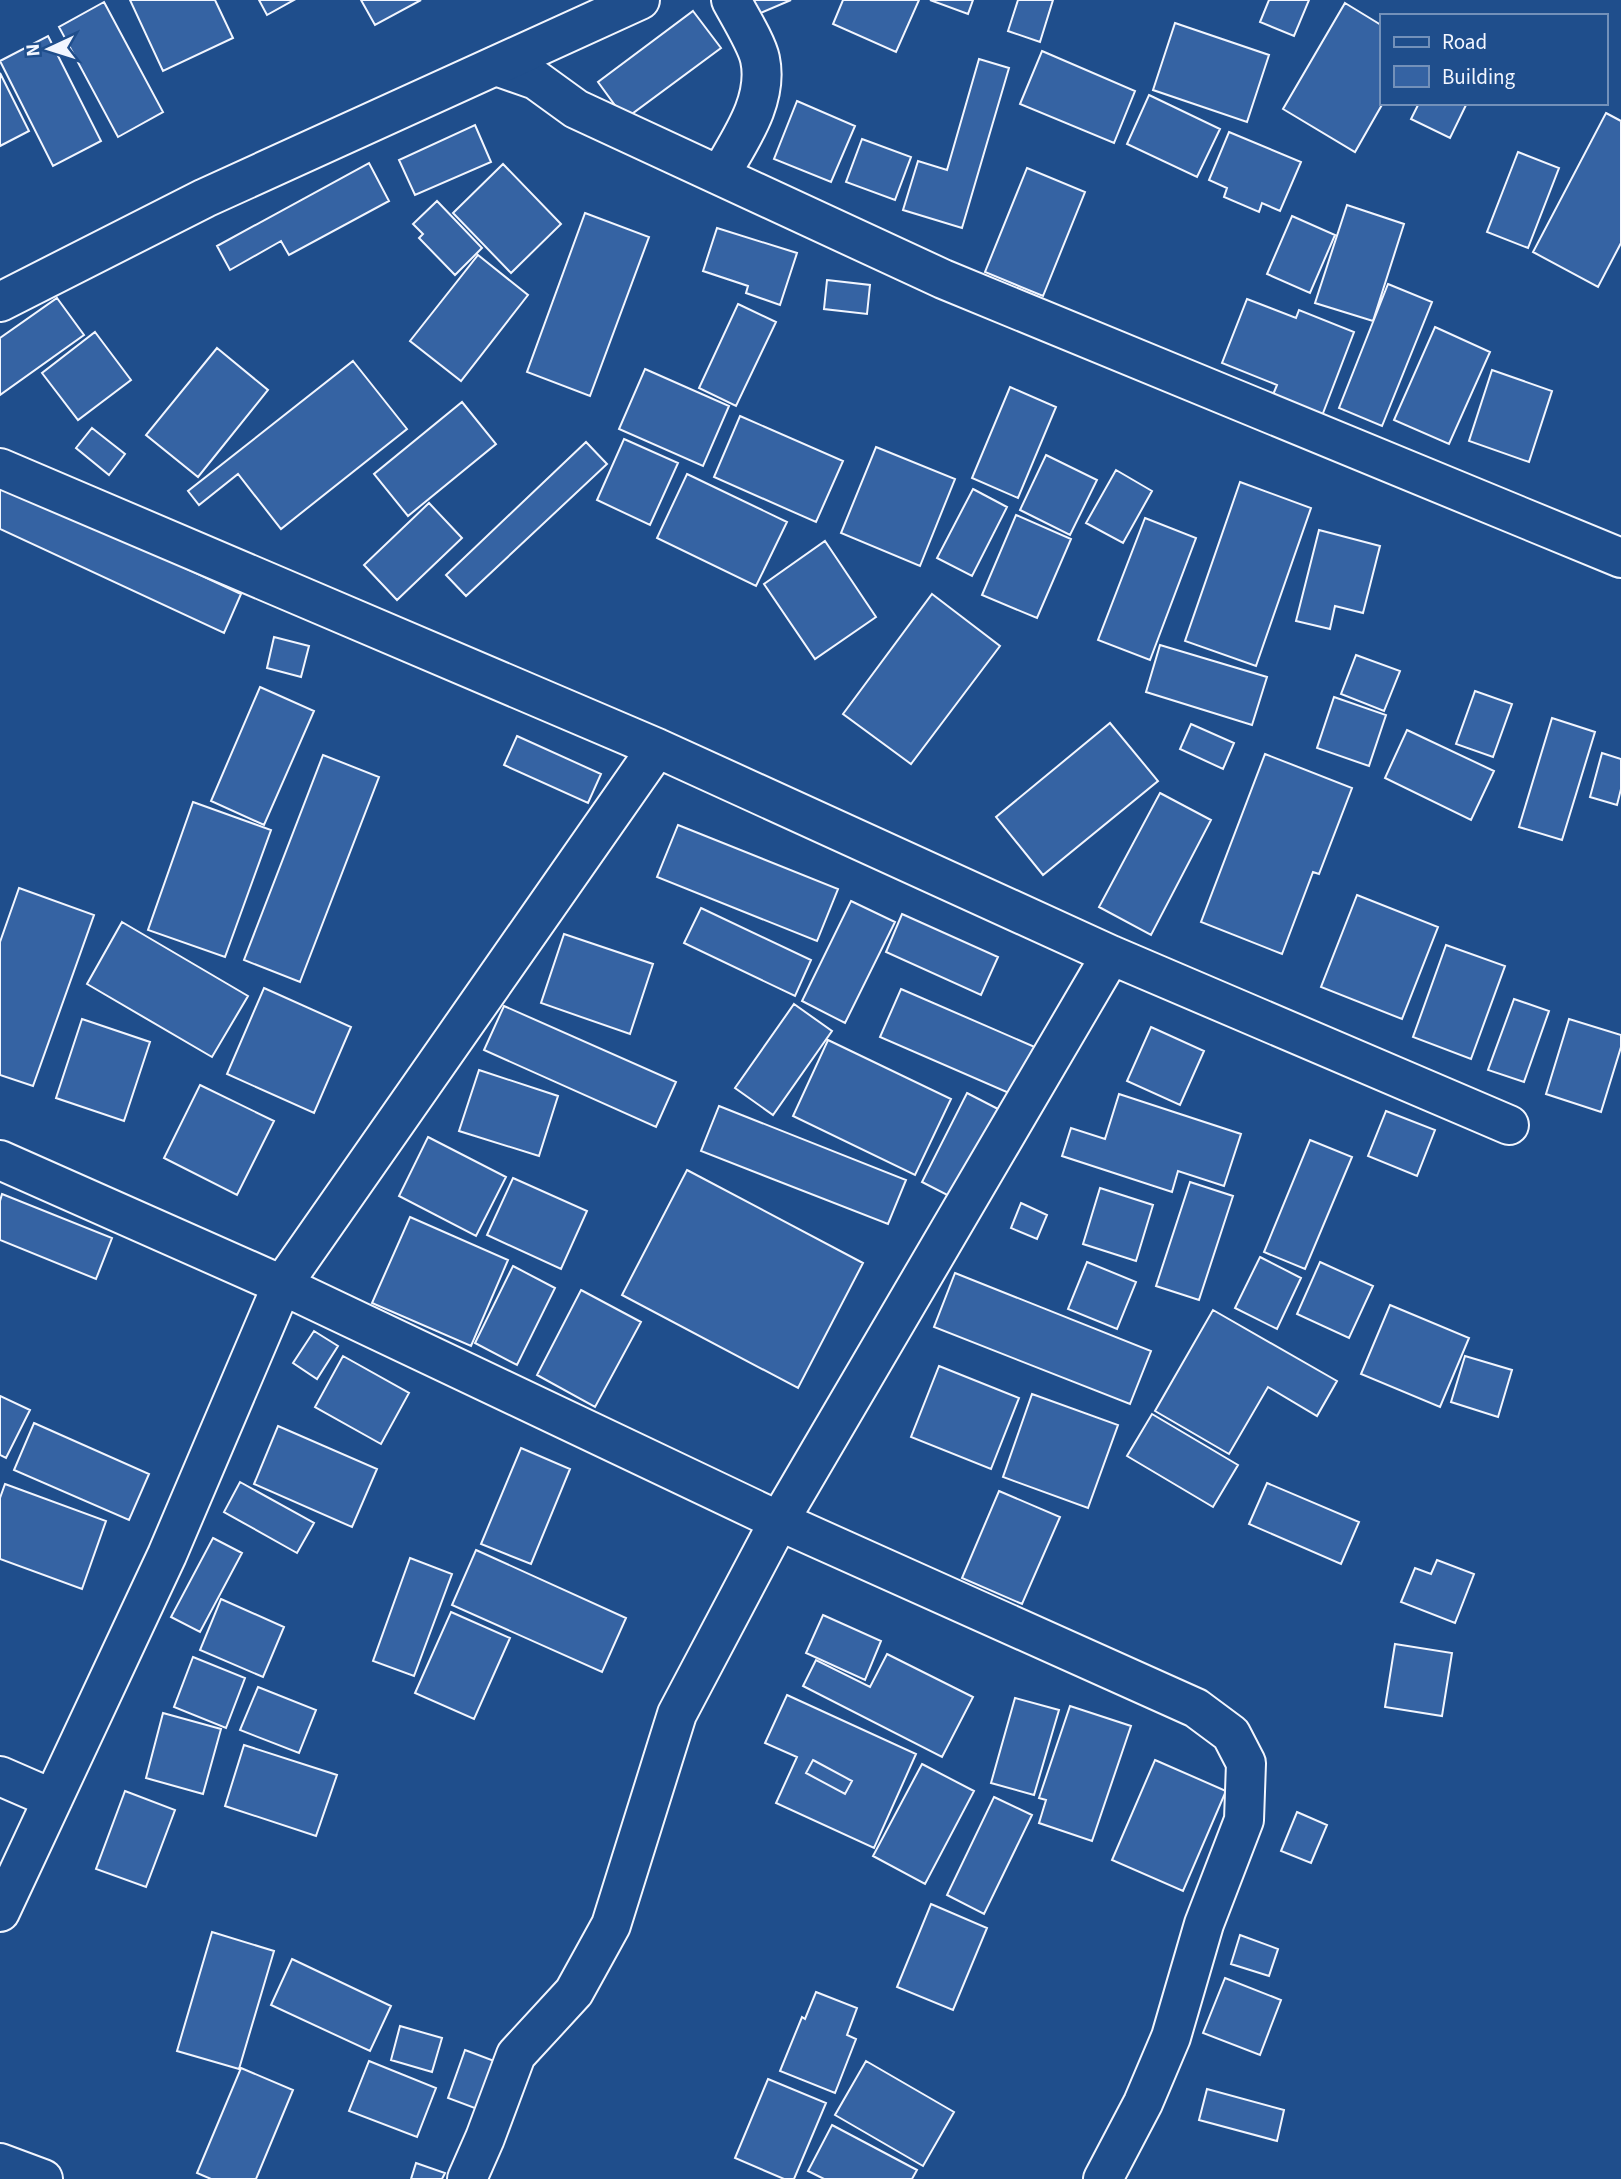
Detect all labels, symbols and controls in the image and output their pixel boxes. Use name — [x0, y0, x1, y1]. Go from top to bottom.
north arrow — [14, 14, 84, 84]
legend — [1380, 14, 1607, 105]
text: Road — [1442, 27, 1487, 57]
text: N — [20, 43, 47, 57]
text: Building — [1442, 62, 1516, 92]

